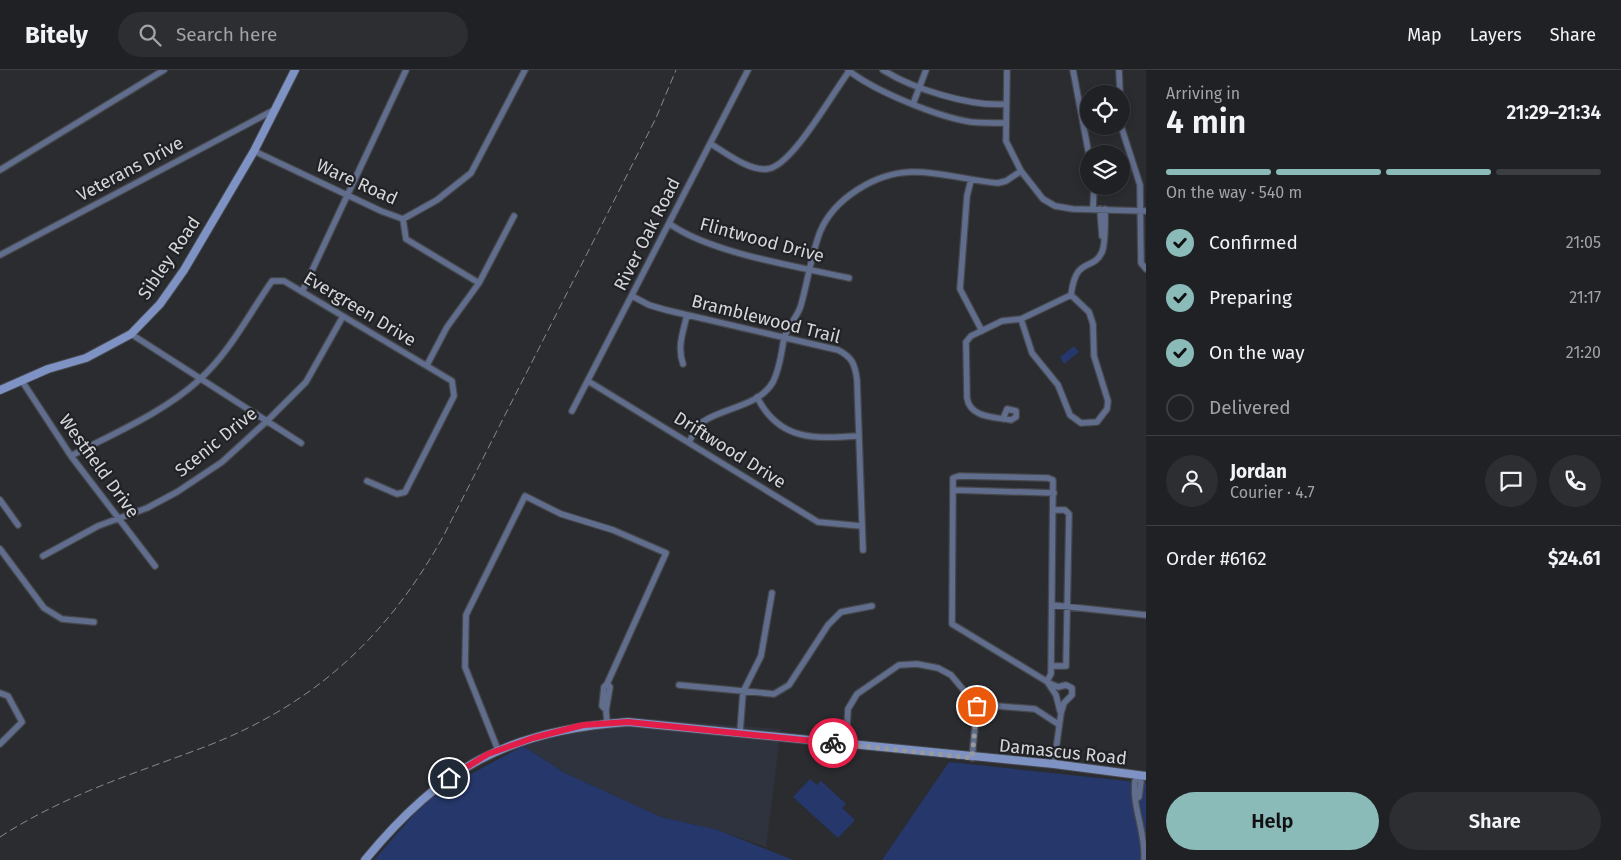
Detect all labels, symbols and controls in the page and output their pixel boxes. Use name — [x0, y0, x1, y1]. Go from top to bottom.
search box — [118, 12, 468, 57]
text: Bitely — [25, 21, 88, 49]
icon: search — [136, 21, 164, 49]
text: Search here — [176, 23, 277, 46]
text: Map — [1407, 24, 1442, 46]
text: Layers — [1470, 24, 1522, 46]
text: Share — [1550, 24, 1596, 46]
text: Arriving in — [1166, 84, 1240, 103]
map controls — [1080, 85, 1130, 195]
button: locate — [1080, 85, 1130, 135]
text: 21:29–21:34 — [1506, 101, 1601, 124]
text: 4 min — [1166, 103, 1246, 141]
street label: Veterans Drive — [73, 132, 187, 206]
button: layers — [1080, 145, 1130, 195]
street label: Ware Road — [313, 154, 401, 210]
street label: River Oak Road — [609, 174, 685, 294]
text: On the way · 540 m — [1166, 183, 1302, 202]
street label: Sibley Road — [133, 212, 205, 304]
street label: Flintwood Drive — [697, 213, 827, 267]
icon: check — [1166, 229, 1194, 257]
text: Confirmed — [1209, 231, 1298, 254]
text: 21:05 — [1566, 233, 1601, 252]
street label: Evergreen Drive — [300, 267, 420, 351]
icon: check — [1166, 284, 1194, 312]
text: Preparing — [1209, 286, 1292, 309]
text: 21:17 — [1569, 288, 1601, 307]
street label: Bramblewood Trail — [689, 290, 843, 348]
icon: check — [1166, 339, 1194, 367]
text: On the way — [1209, 341, 1305, 364]
text: 21:20 — [1566, 343, 1601, 362]
text: Delivered — [1209, 396, 1291, 419]
street label: Scenic Drive — [171, 402, 261, 482]
street label: Driftwood Drive — [670, 407, 790, 493]
street label: Westfield Drive — [54, 410, 144, 522]
button: person — [1166, 455, 1218, 507]
button: chat — [1485, 455, 1537, 507]
button: phone — [1549, 455, 1601, 507]
text: Jordan — [1230, 460, 1287, 483]
text: Courier · 4.7 — [1230, 483, 1315, 502]
text: Order #6162 — [1166, 547, 1267, 570]
text: $24.61 — [1548, 547, 1601, 570]
pin — [956, 685, 998, 727]
icon: bag — [963, 692, 991, 720]
courier — [808, 718, 858, 768]
icon: bike — [819, 729, 847, 757]
street label: Damascus Road — [998, 734, 1128, 770]
pin — [428, 757, 470, 799]
icon: home — [435, 764, 463, 792]
button: Help — [1166, 792, 1379, 850]
button: Share — [1389, 792, 1601, 850]

